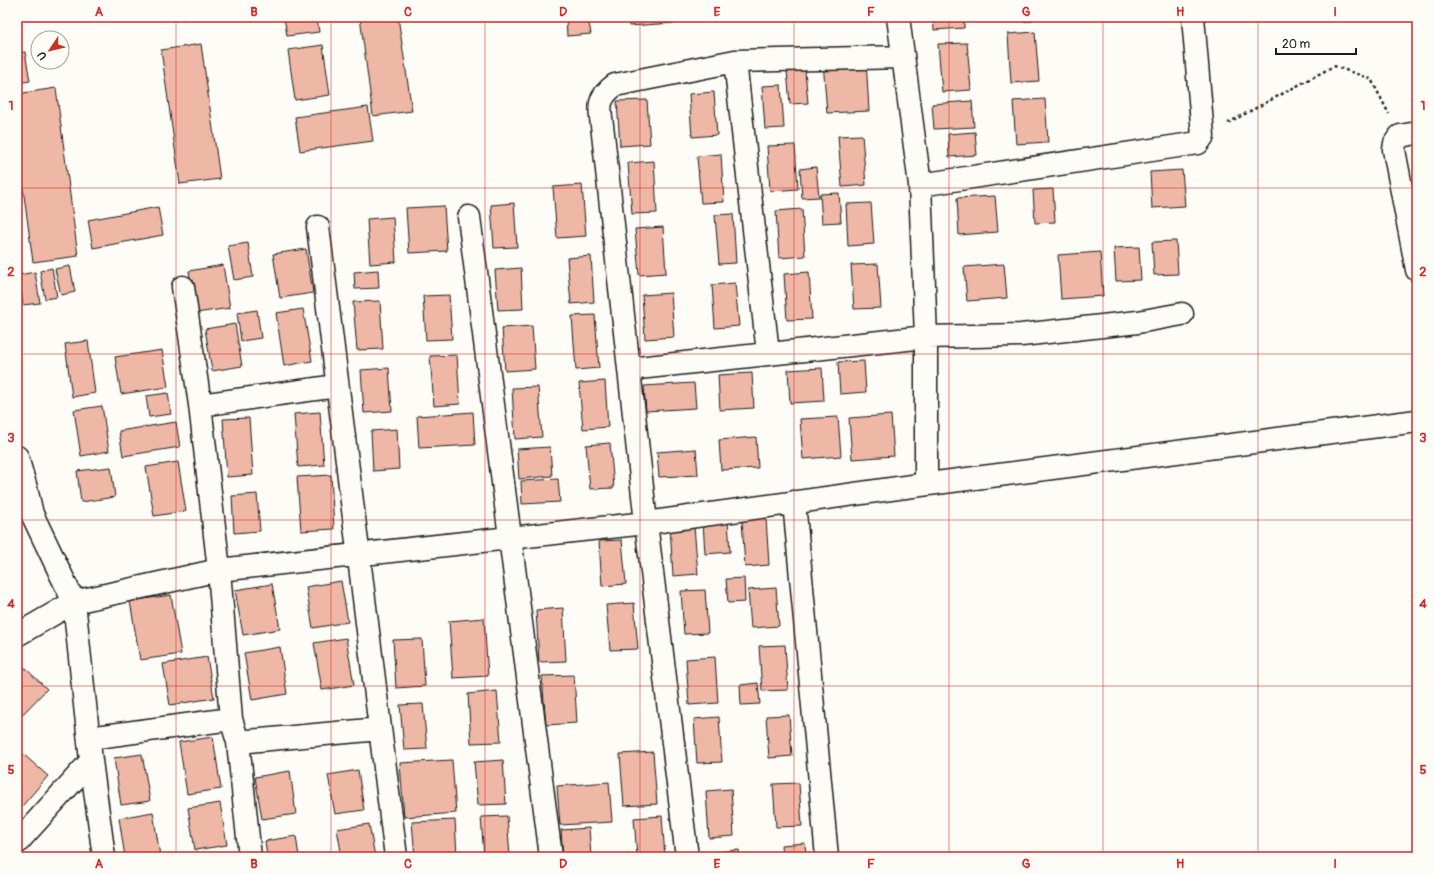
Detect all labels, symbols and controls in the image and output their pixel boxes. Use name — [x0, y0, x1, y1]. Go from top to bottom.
text: A — [95, 4, 104, 20]
text: B — [250, 4, 258, 20]
text: C — [404, 4, 412, 20]
text: D — [559, 4, 567, 20]
text: E — [714, 4, 721, 20]
text: F — [867, 4, 875, 20]
text: G — [1022, 4, 1031, 20]
text: H — [1176, 4, 1184, 20]
text: I — [1333, 4, 1337, 20]
north arrow — [30, 30, 70, 70]
scale bar — [1276, 30, 1356, 56]
text: 20 m — [1282, 37, 1311, 52]
text: U — [35, 49, 50, 62]
text: 1 — [8, 98, 14, 114]
text: 1 — [1420, 98, 1426, 114]
text: 2 — [7, 264, 15, 280]
text: 2 — [1419, 264, 1427, 280]
text: 3 — [7, 430, 15, 446]
text: 3 — [1419, 430, 1427, 446]
text: 4 — [7, 596, 15, 612]
text: 4 — [1419, 596, 1427, 612]
text: 5 — [7, 762, 15, 778]
text: 5 — [1419, 762, 1427, 778]
text: A — [95, 856, 104, 872]
text: B — [250, 856, 258, 872]
text: C — [404, 856, 412, 872]
text: D — [559, 856, 567, 872]
text: E — [714, 856, 721, 872]
text: F — [867, 856, 875, 872]
text: G — [1022, 856, 1031, 872]
text: H — [1176, 856, 1184, 872]
text: I — [1333, 856, 1337, 872]

